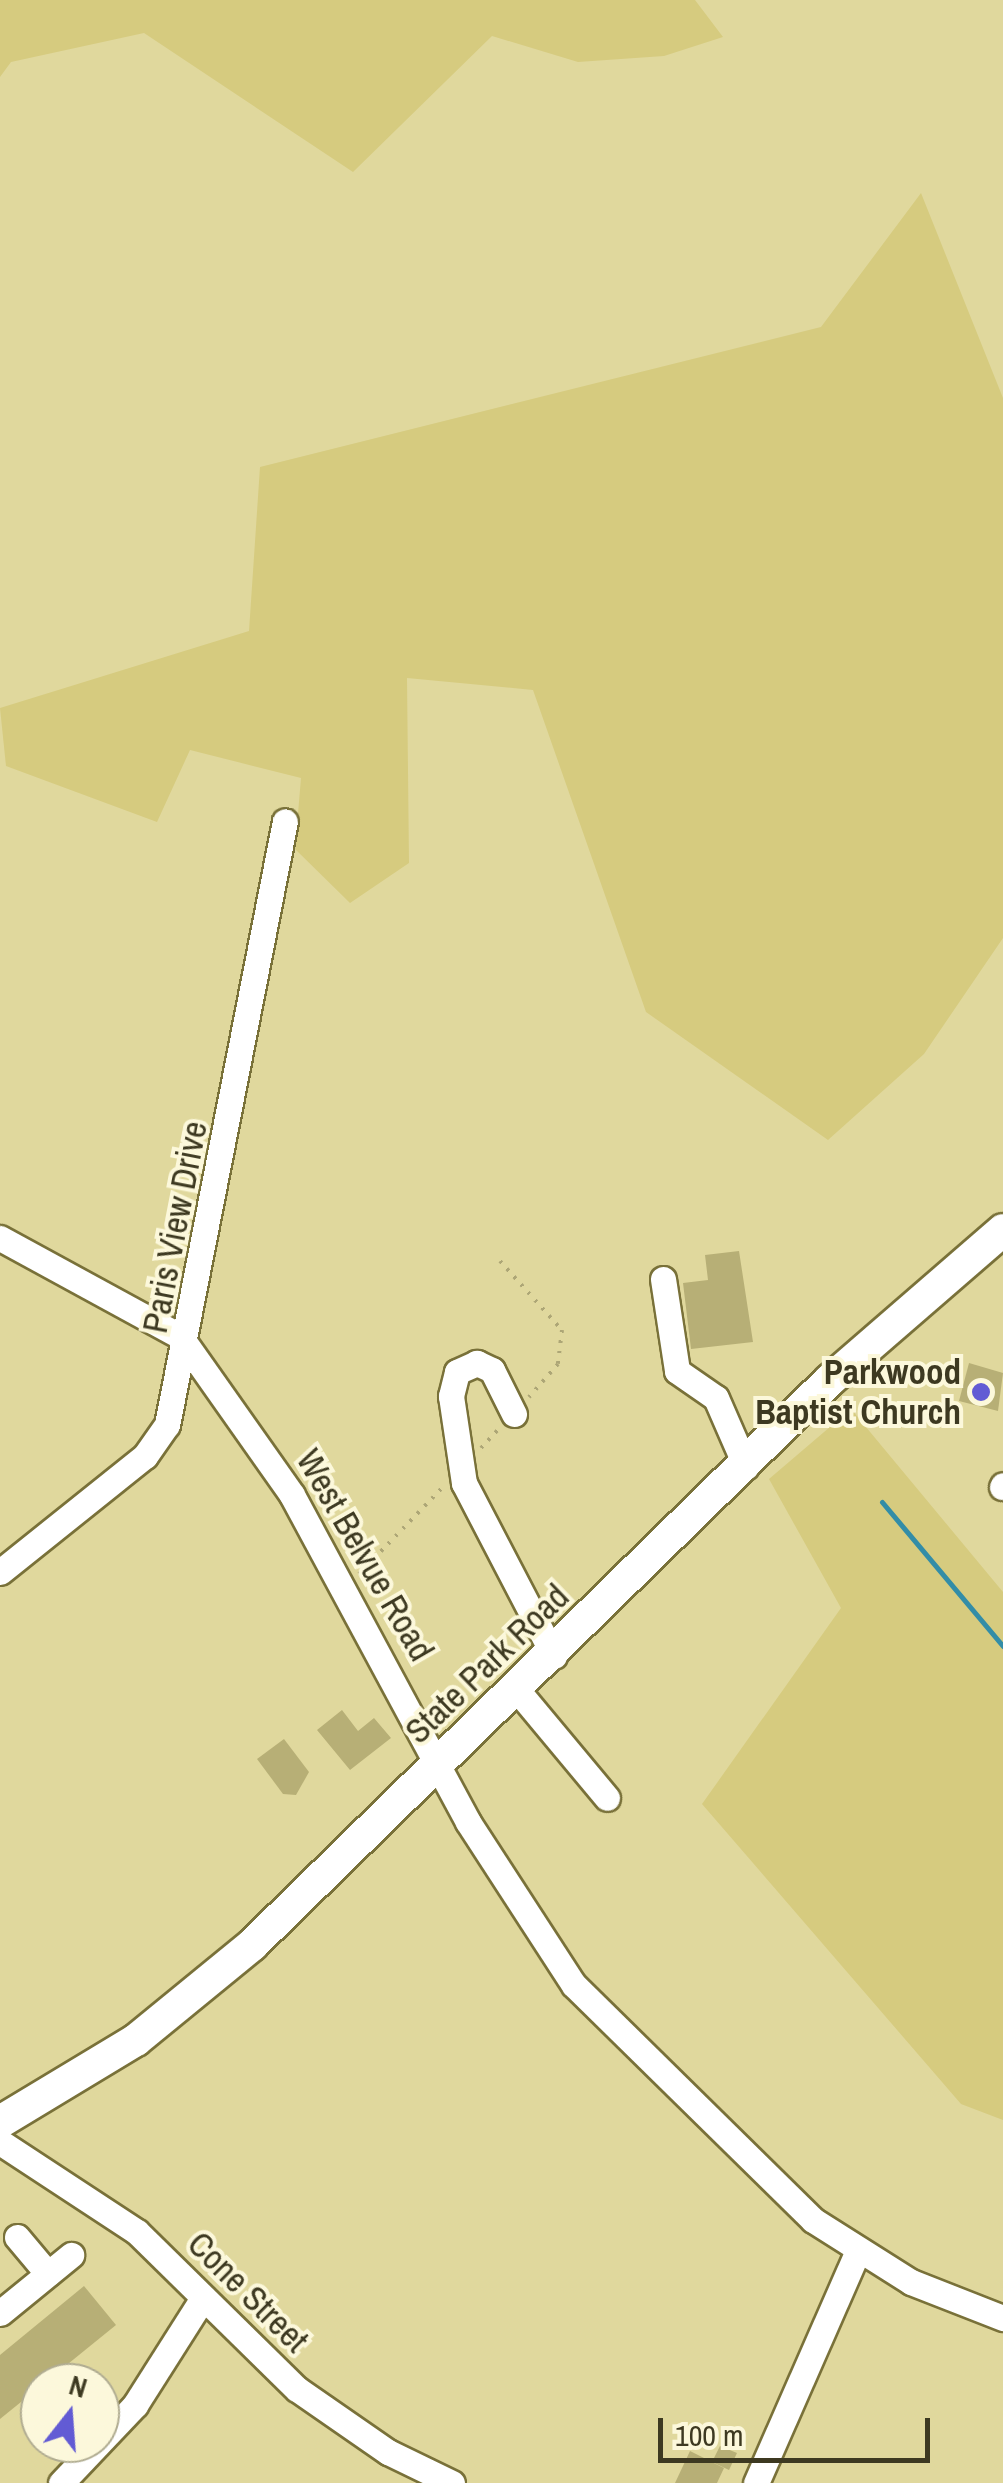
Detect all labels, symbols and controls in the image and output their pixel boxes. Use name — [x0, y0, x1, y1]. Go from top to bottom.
street label: Paris View Drive — [134, 1118, 216, 1336]
place label: Parkwood Baptist Church — [755, 1351, 961, 1433]
marker: Parkwood Baptist Church — [970, 1381, 992, 1403]
street label: West Belvue Road — [288, 1442, 442, 1668]
street label: State Park Road — [397, 1576, 577, 1752]
street label: Cone Street — [179, 2223, 317, 2361]
north arrow — [20, 2363, 120, 2463]
text: N — [65, 2366, 92, 2407]
scale bar — [663, 2398, 936, 2460]
text: 100 m — [675, 2415, 743, 2455]

